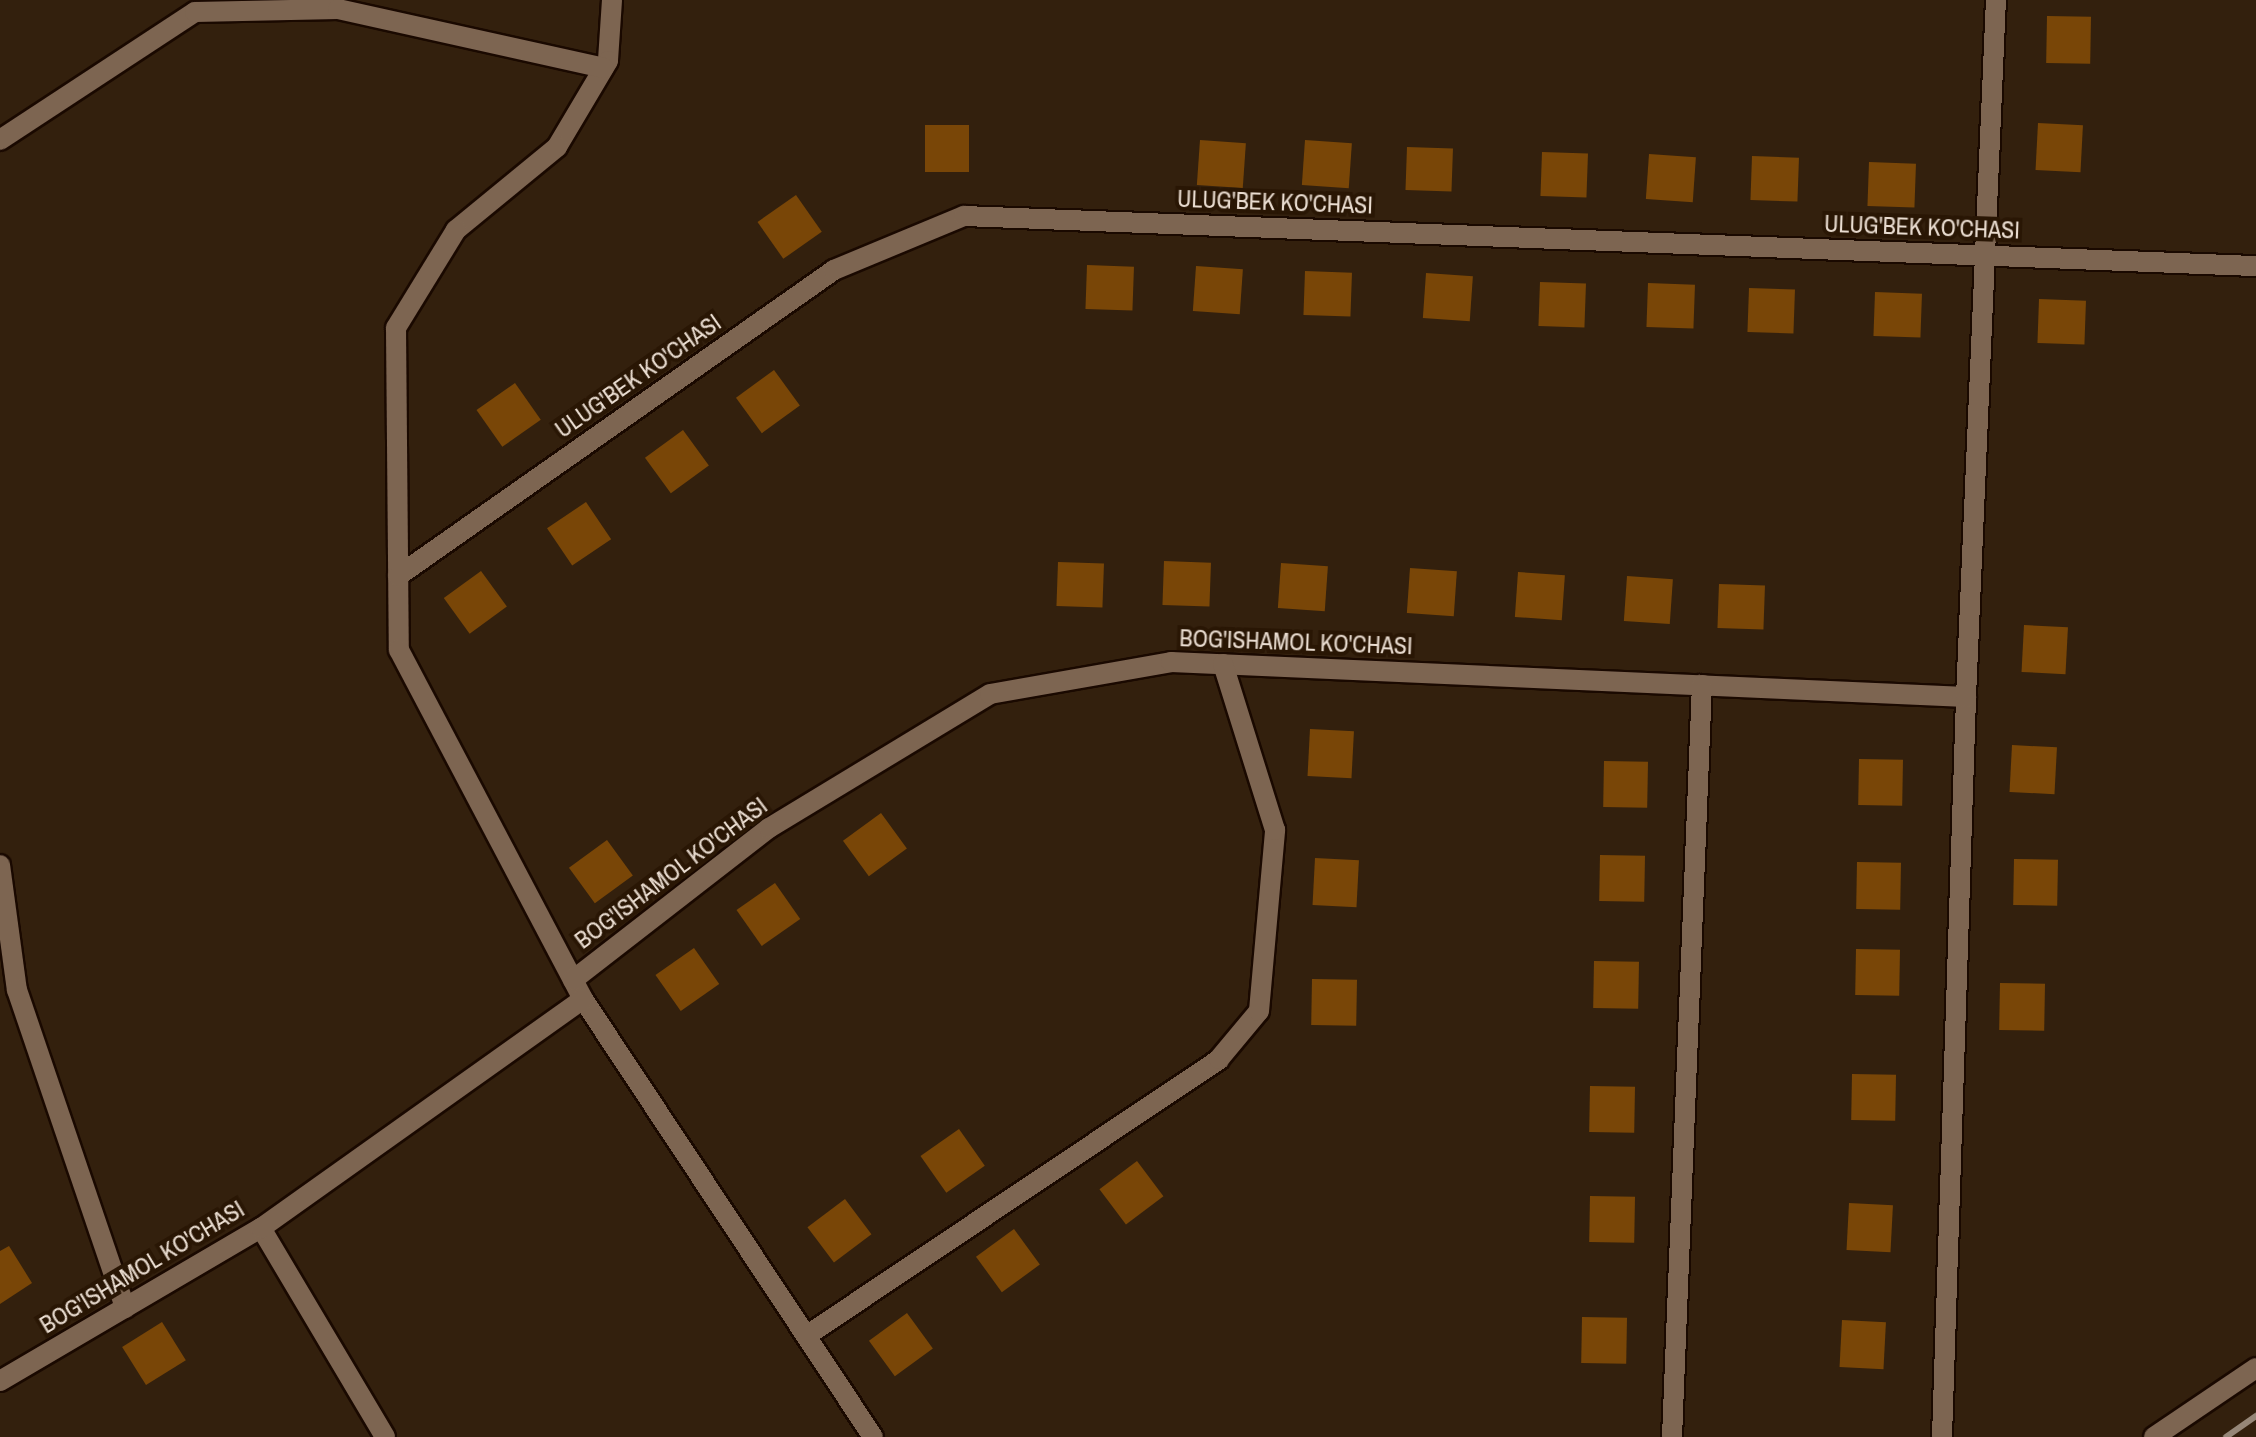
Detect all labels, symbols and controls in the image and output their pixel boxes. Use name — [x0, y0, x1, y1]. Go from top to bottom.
street label: ULUG'BEK KO'CHASI — [1177, 184, 1373, 220]
street label: ULUG'BEK KO'CHASI — [1824, 209, 2020, 245]
street label: ULUG'BEK KO'CHASI — [550, 308, 726, 444]
street label: BOG'ISHAMOL KO'CHASI — [1179, 624, 1413, 660]
street label: BOG'ISHAMOL KO'CHASI — [569, 791, 773, 955]
street label: BOG'ISHAMOL KO'CHASI — [34, 1194, 250, 1340]

